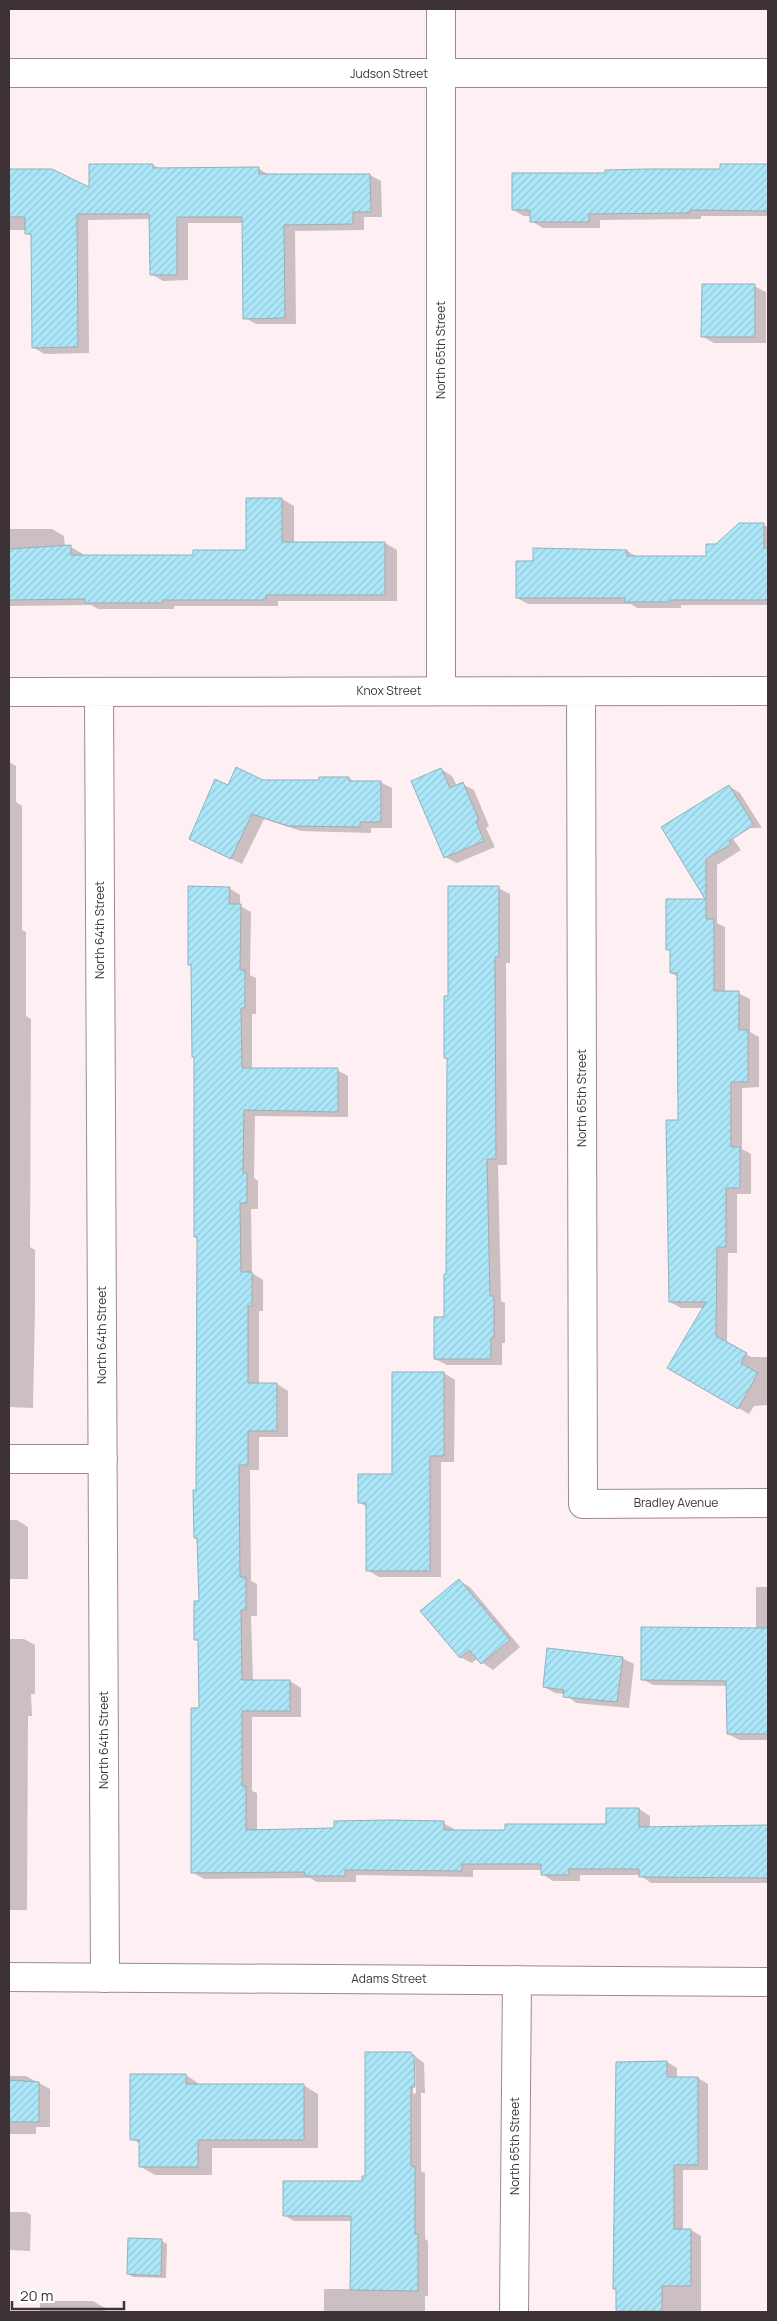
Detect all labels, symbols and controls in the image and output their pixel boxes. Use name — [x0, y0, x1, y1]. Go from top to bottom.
street label: Judson Street — [350, 65, 428, 82]
street label: North 65th Street — [432, 301, 449, 399]
street label: Knox Street — [356, 682, 422, 699]
street label: North 64th Street — [91, 881, 108, 979]
street label: North 65th Street — [573, 1049, 590, 1147]
street label: North 64th Street — [93, 1286, 110, 1384]
street label: Bradley Avenue — [634, 1494, 718, 1511]
street label: North 64th Street — [95, 1691, 112, 1789]
street label: Adams Street — [351, 1970, 427, 1987]
street label: North 65th Street — [506, 2097, 523, 2195]
scale bar — [12, 2278, 125, 2310]
text: 20 m — [20, 2285, 53, 2306]

